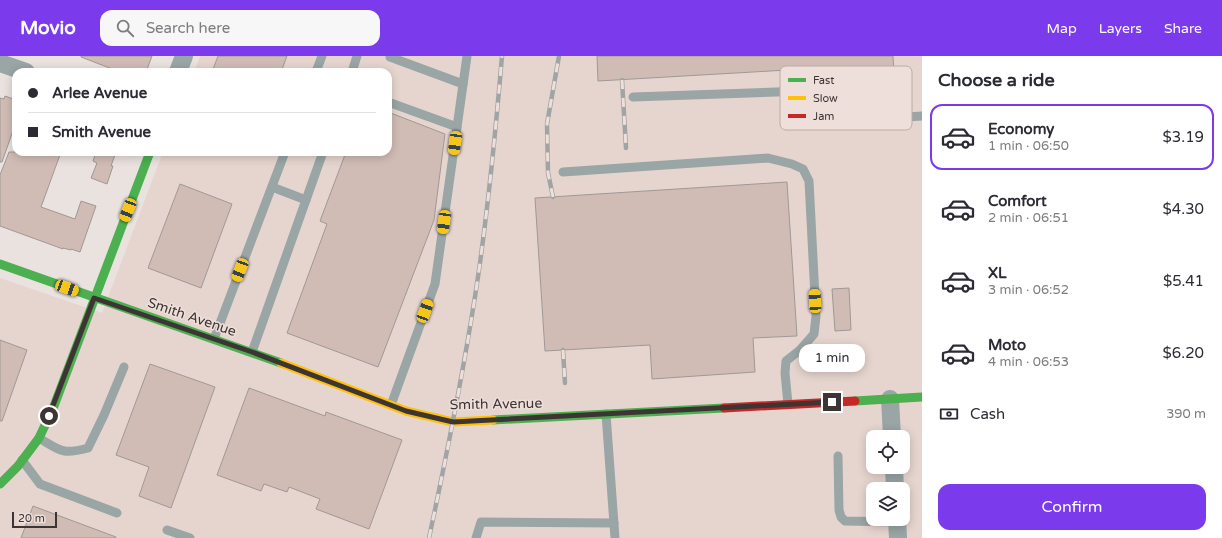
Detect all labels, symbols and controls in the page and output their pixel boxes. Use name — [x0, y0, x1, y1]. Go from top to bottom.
search box — [100, 10, 380, 46]
text: Movio — [20, 17, 76, 39]
icon: search — [114, 17, 136, 39]
text: Search here — [146, 19, 230, 37]
text: Map — [1047, 20, 1077, 37]
text: Layers — [1099, 20, 1142, 37]
text: Share — [1164, 20, 1202, 37]
legend — [780, 66, 912, 130]
text: Choose a ride — [938, 69, 1055, 91]
text: Fast — [813, 74, 834, 87]
text: Arlee Avenue — [52, 84, 147, 102]
text: Slow — [813, 92, 838, 105]
text: Jam — [813, 110, 834, 123]
icon: car — [940, 119, 976, 155]
text: Economy — [988, 120, 1054, 138]
text: Smith Avenue — [52, 123, 151, 141]
text: $3.19 — [1163, 128, 1204, 146]
car — [447, 130, 463, 156]
text: 1 min · 06:50 — [988, 138, 1069, 154]
icon: car — [940, 191, 976, 227]
text: Comfort — [988, 192, 1047, 210]
car — [118, 197, 138, 223]
text: $4.30 — [1163, 200, 1204, 218]
car — [436, 209, 452, 235]
text: 2 min · 06:51 — [988, 210, 1069, 226]
car — [230, 257, 250, 283]
icon: car — [940, 263, 976, 299]
text: XL — [988, 264, 1007, 282]
text: $5.41 — [1163, 272, 1204, 290]
car — [54, 278, 80, 298]
text: 3 min · 06:52 — [988, 282, 1069, 298]
car — [808, 289, 822, 313]
street label: Smith Avenue — [146, 294, 239, 340]
car — [415, 298, 435, 324]
icon: car — [940, 335, 976, 371]
text: Moto — [988, 336, 1026, 354]
callout: 1 min — [799, 344, 865, 372]
text: $6.20 — [1163, 344, 1204, 362]
text: 1 min — [815, 350, 849, 366]
text: 4 min · 06:53 — [988, 354, 1069, 370]
route end — [823, 393, 841, 411]
street label: Smith Avenue — [450, 395, 542, 413]
icon: cash — [938, 403, 960, 425]
text: Cash — [970, 405, 1005, 423]
text: 390 m — [1166, 406, 1206, 422]
route start — [40, 407, 58, 425]
map controls — [866, 430, 910, 526]
button: locate — [866, 430, 910, 474]
button: layers — [866, 482, 910, 526]
button: Confirm — [938, 484, 1206, 530]
scale bar — [12, 510, 57, 529]
text: 20 m — [18, 512, 45, 525]

